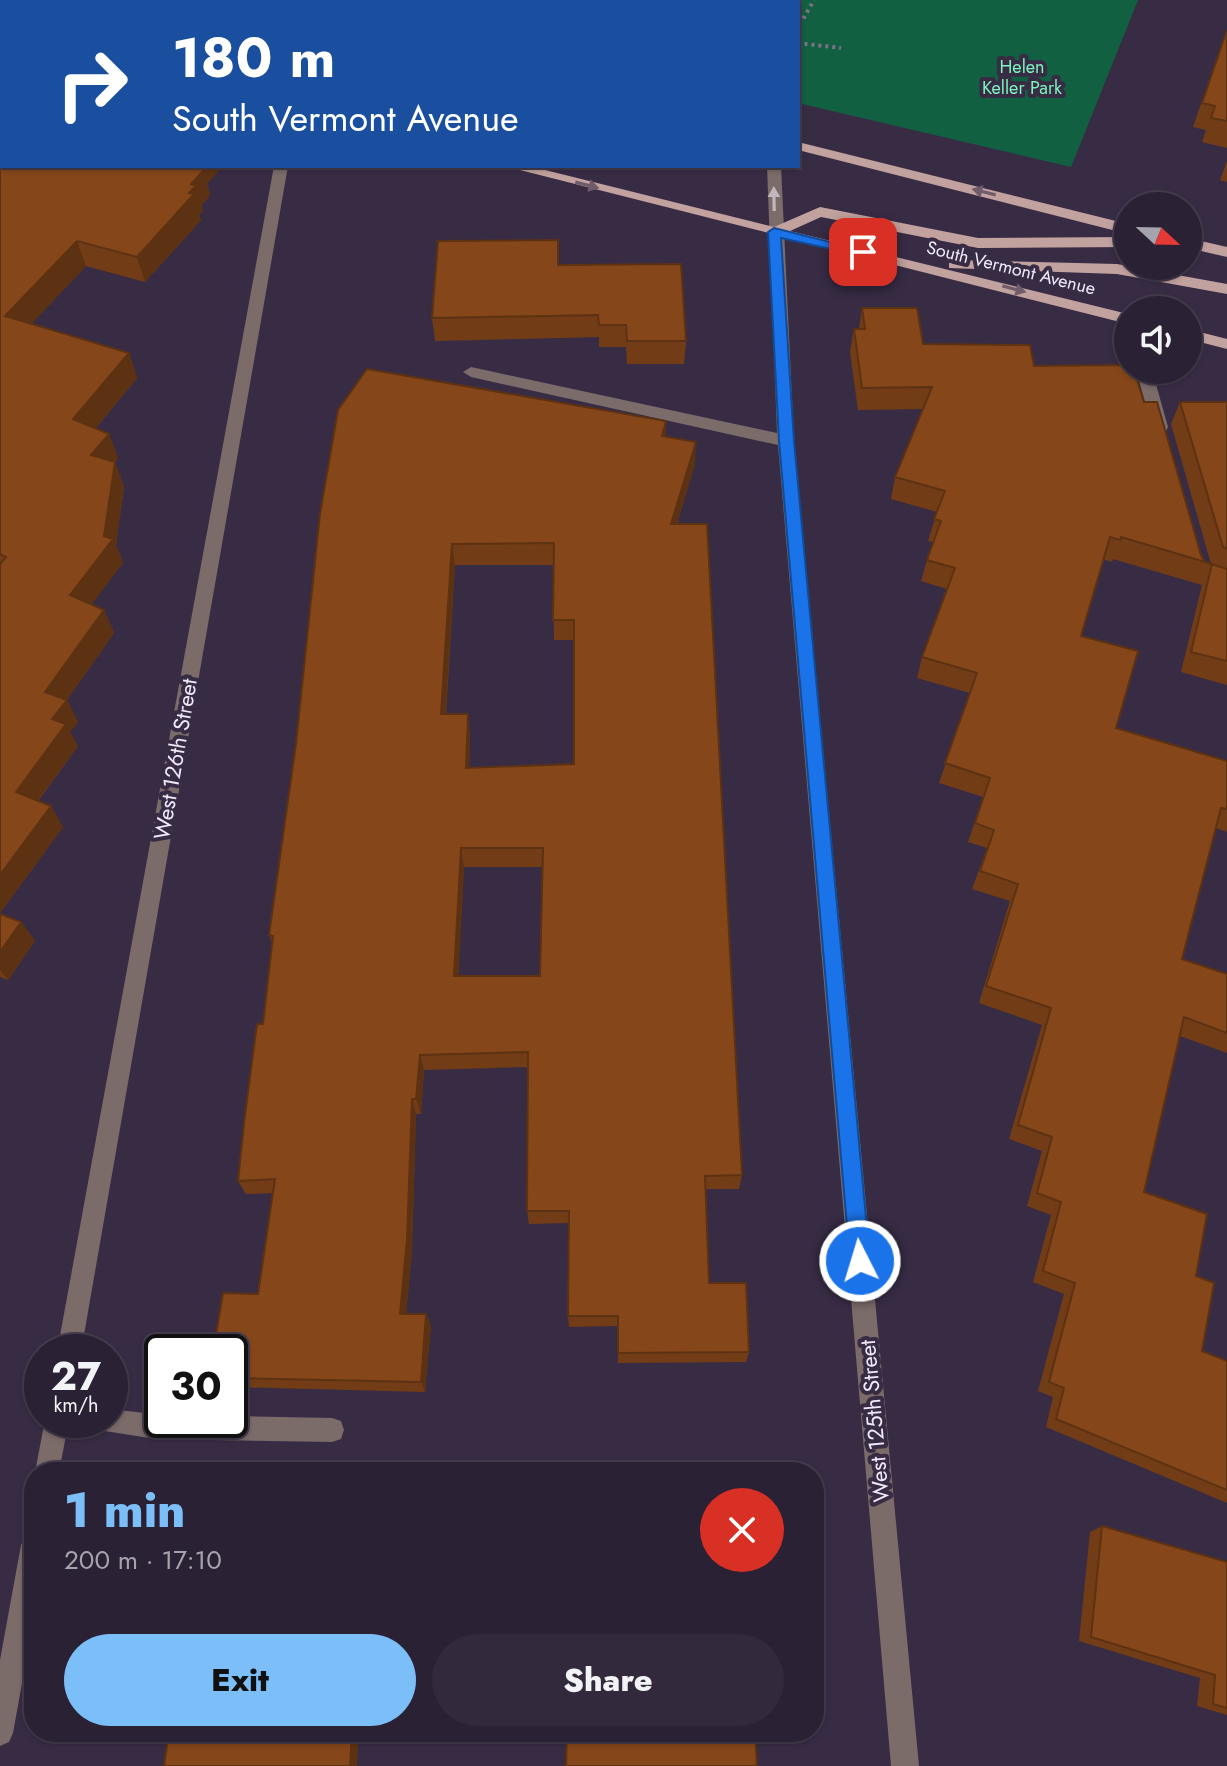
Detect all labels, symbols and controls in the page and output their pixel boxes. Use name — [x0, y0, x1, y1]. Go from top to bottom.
text: 180 m — [172, 17, 335, 98]
icon: right — [40, 32, 144, 136]
park label: Helen Keller Park — [982, 54, 1062, 101]
text: South Vermont Avenue — [172, 92, 519, 144]
one-way arrow — [574, 180, 599, 192]
one-way arrow — [768, 186, 780, 211]
one-way arrow — [971, 186, 996, 198]
north arrow — [1114, 192, 1202, 280]
map controls — [1114, 192, 1202, 384]
pin — [829, 218, 897, 286]
icon: arrive — [841, 230, 885, 274]
street label: South Vermont Avenue — [924, 234, 1098, 302]
one-way arrow — [1001, 283, 1026, 295]
button: sound — [1114, 296, 1202, 384]
street label: West 126th Street — [145, 675, 205, 842]
position arrow — [818, 1219, 902, 1303]
speed limit sign: 30 — [144, 1334, 248, 1438]
street label: West 125th Street — [851, 1338, 897, 1504]
text: 27 — [51, 1347, 101, 1405]
text: km/h — [53, 1391, 99, 1420]
text: 1 min — [64, 1476, 185, 1545]
button: close — [700, 1488, 784, 1572]
text: 200 m · 17:10 — [64, 1541, 222, 1579]
button: Exit — [64, 1634, 416, 1726]
button: Share — [432, 1634, 784, 1726]

